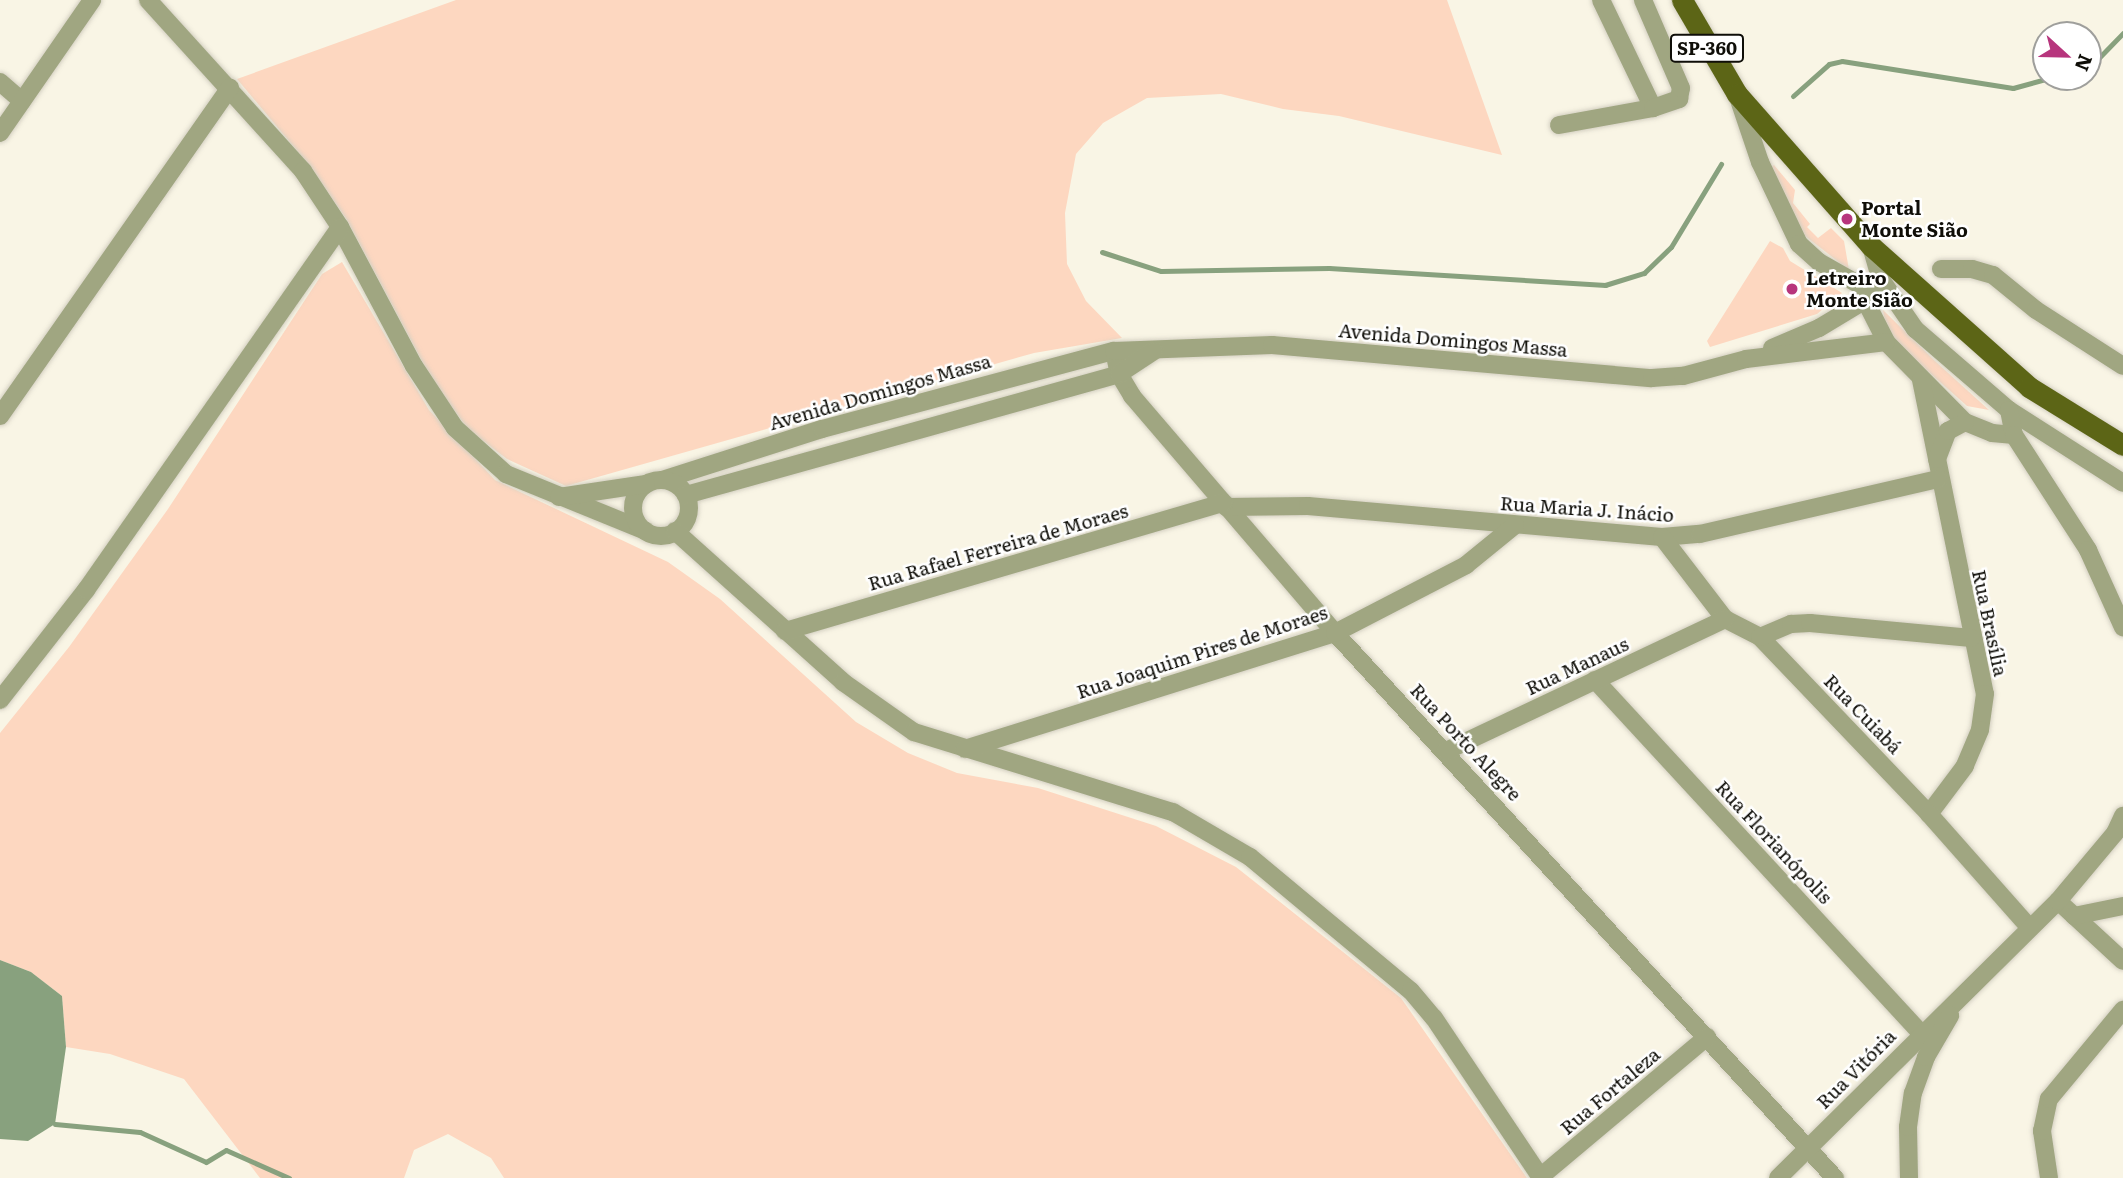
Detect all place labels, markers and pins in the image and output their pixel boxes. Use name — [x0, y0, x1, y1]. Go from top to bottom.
place label: Portal Monte Sião — [1861, 197, 1968, 241]
marker: Portal Monte Sião — [1839, 211, 1855, 227]
place label: Letreiro Monte Sião — [1806, 267, 1913, 311]
marker: Letreiro Monte Sião — [1784, 281, 1800, 297]

